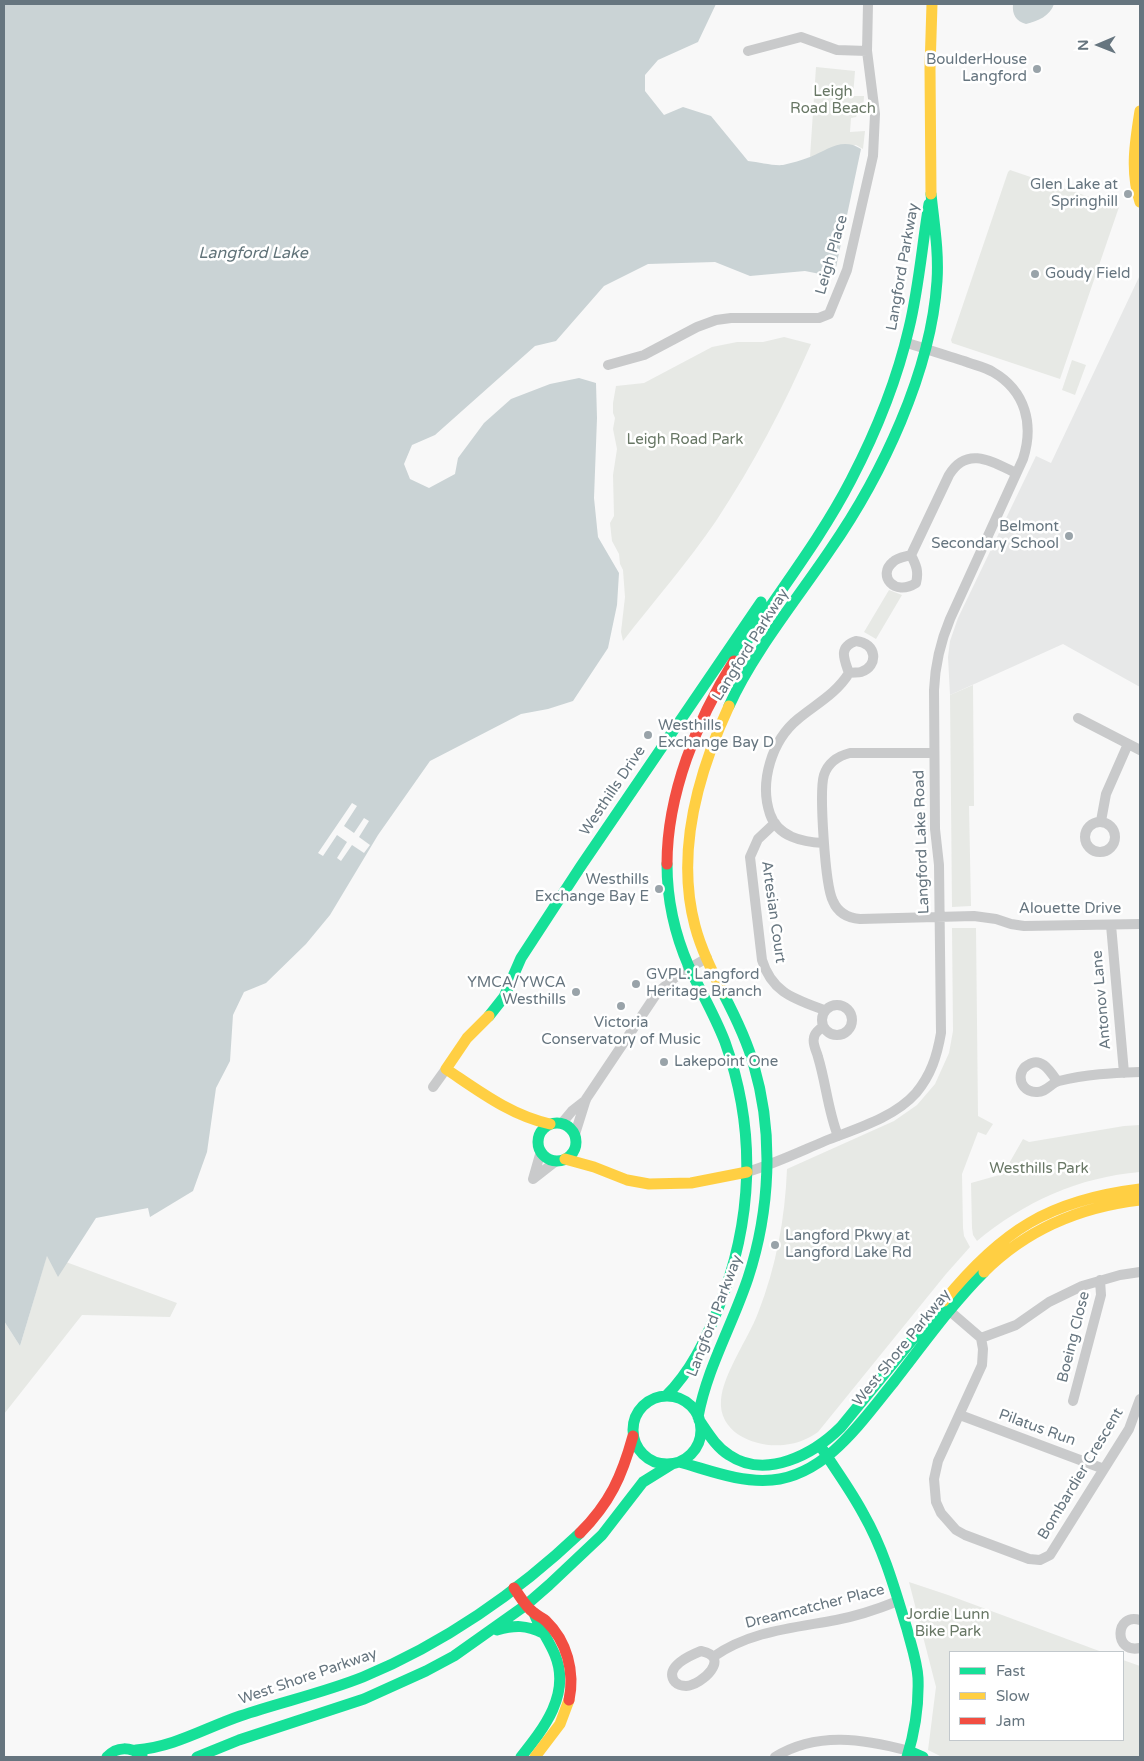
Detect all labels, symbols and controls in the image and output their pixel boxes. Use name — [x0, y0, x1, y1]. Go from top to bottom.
north arrow — [1074, 20, 1124, 70]
text: N — [1075, 39, 1092, 51]
place label: BoulderHouse Langford — [926, 51, 1027, 86]
marker: BoulderHouse Langford — [1031, 63, 1043, 75]
park label: Leigh Road Beach — [790, 83, 876, 118]
place label: Glen Lake at Springhill — [1030, 176, 1118, 211]
marker: Glen Lake at Springhill — [1122, 188, 1134, 200]
street label: Langford Parkway — [883, 202, 923, 332]
street label: Leigh Place — [812, 213, 852, 297]
water label: Langford Lake — [198, 244, 308, 264]
place label: Goudy Field — [1045, 265, 1130, 283]
marker: Goudy Field — [1029, 268, 1041, 280]
park label: Leigh Road Park — [627, 431, 743, 449]
place label: Belmont Secondary School — [931, 518, 1059, 553]
marker: Belmont Secondary School — [1063, 530, 1075, 542]
street label: Langford Parkway — [709, 585, 793, 705]
place label: Westhills Exchange Bay D — [658, 717, 774, 752]
marker: Westhills Exchange Bay D — [642, 729, 654, 741]
street label: Westhills Drive — [576, 743, 650, 839]
street label: Langford Lake Road — [910, 770, 934, 914]
street label: Artesian Court — [757, 860, 789, 964]
place label: Westhills Exchange Bay E — [535, 871, 649, 906]
marker: Westhills Exchange Bay E — [653, 883, 665, 895]
street label: Alouette Drive — [1019, 900, 1121, 918]
street label: Antonov Lane — [1089, 950, 1115, 1050]
place label: GVPL: Langford Heritage Branch — [646, 966, 762, 1001]
place label: YMCA/YWCA Westhills — [467, 974, 566, 1009]
marker: GVPL: Langford Heritage Branch — [630, 978, 642, 990]
marker: YMCA/YWCA Westhills — [570, 986, 582, 998]
marker: Victoria Conservatory of Music — [615, 1000, 627, 1012]
place label: Victoria Conservatory of Music — [541, 1014, 701, 1049]
place label: Lakepoint One — [674, 1053, 778, 1071]
marker: Lakepoint One — [658, 1056, 670, 1068]
park label: Westhills Park — [989, 1160, 1089, 1178]
place label: Langford Pkwy at Langford Lake Rd — [785, 1227, 912, 1262]
marker: Langford Pkwy at Langford Lake Rd — [769, 1239, 781, 1251]
street label: Langford Parkway — [683, 1252, 747, 1380]
street label: West Shore Parkway — [849, 1286, 955, 1410]
street label: Boeing Close — [1054, 1290, 1094, 1384]
street label: Bombardier Crescent — [1035, 1405, 1127, 1543]
street label: Pilatus Run — [996, 1406, 1078, 1450]
street label: Dreamcatcher Place — [743, 1581, 887, 1633]
park label: Jordie Lunn Bike Park — [906, 1606, 990, 1641]
street label: West Shore Parkway — [236, 1645, 380, 1709]
legend — [949, 1651, 1124, 1741]
text: Fast — [996, 1662, 1025, 1680]
text: Slow — [996, 1687, 1030, 1705]
text: Jam — [996, 1712, 1025, 1730]

